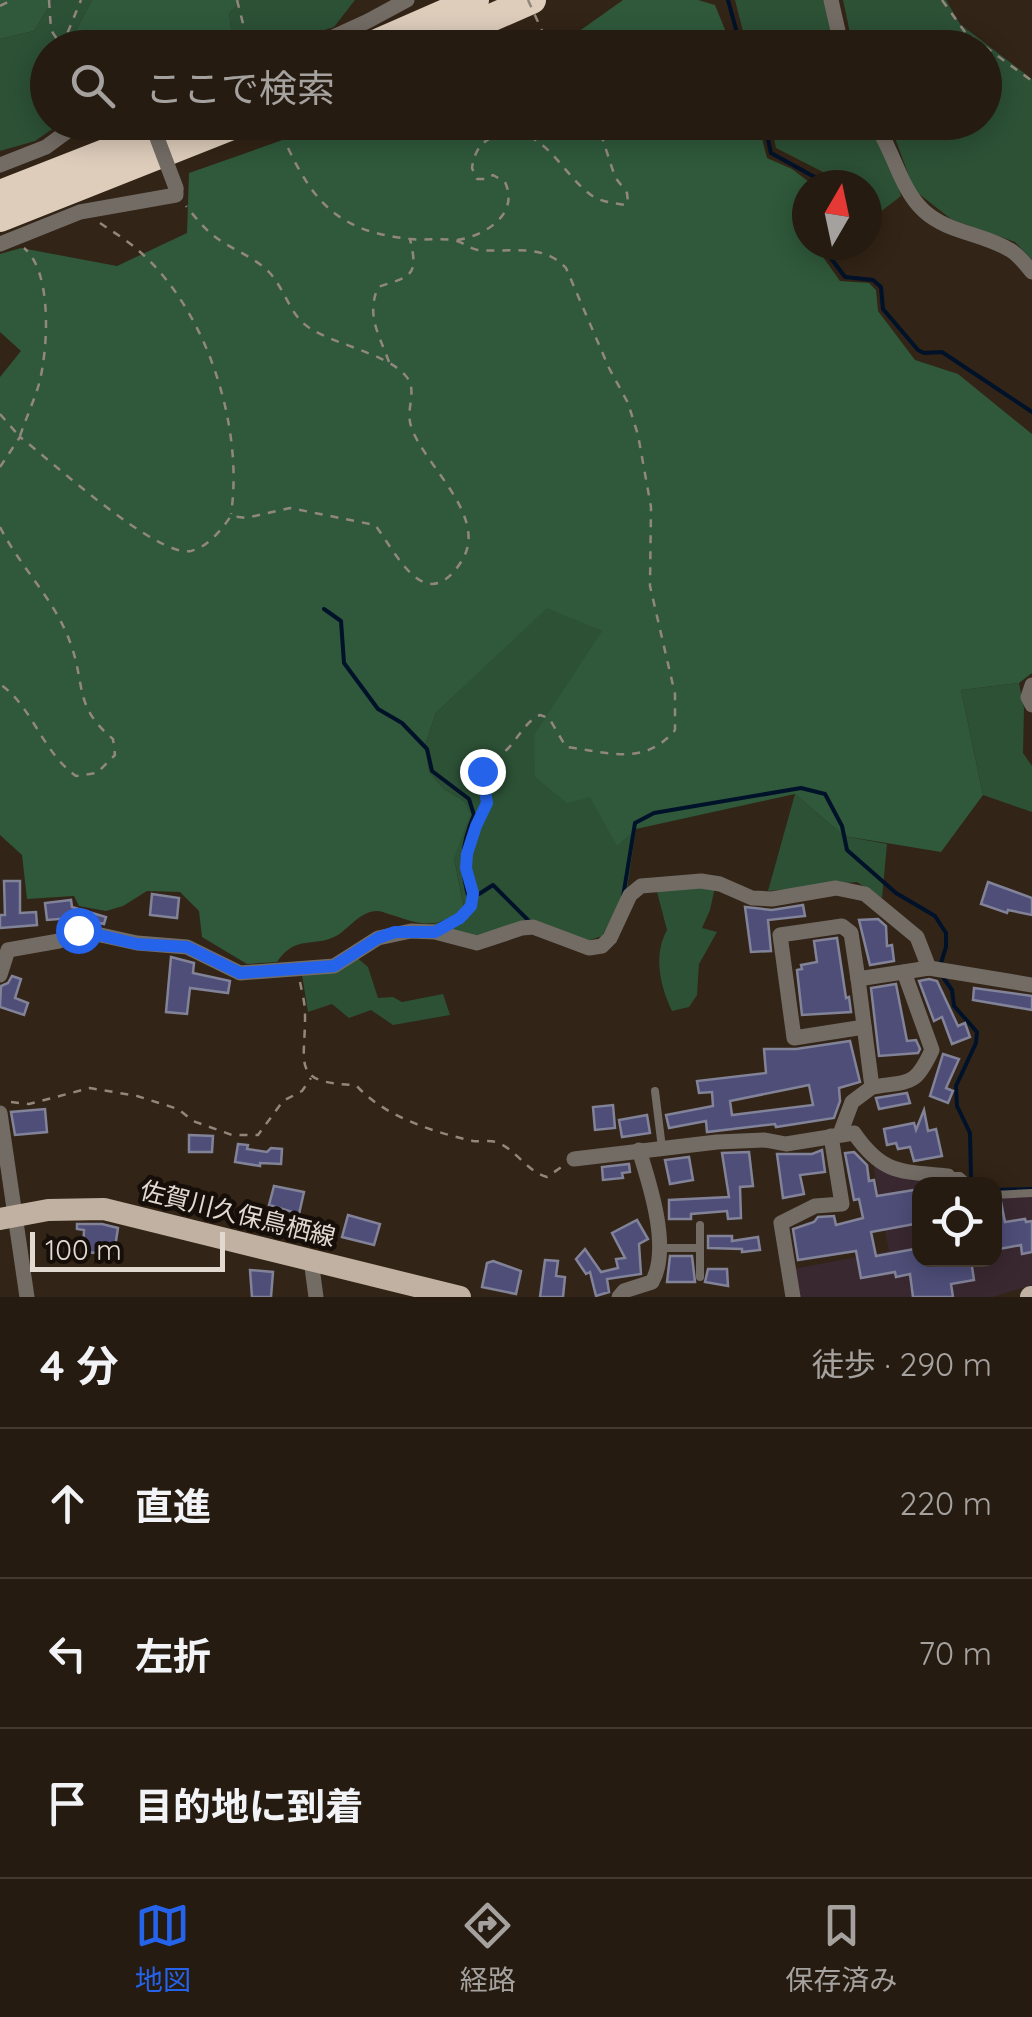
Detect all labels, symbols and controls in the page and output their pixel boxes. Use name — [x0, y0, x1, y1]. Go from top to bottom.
search box — [30, 30, 1002, 140]
icon: search — [65, 58, 120, 113]
text: ここで検索 — [145, 64, 335, 112]
north arrow — [792, 170, 882, 260]
route end — [460, 749, 506, 795]
route start — [56, 908, 102, 954]
street label: 佐賀川久保鳥栖線 — [137, 1174, 339, 1252]
map controls — [912, 1177, 1002, 1267]
button: locate — [912, 1177, 1002, 1267]
scale bar — [30, 1227, 225, 1272]
text: 100 m — [45, 1232, 122, 1267]
text: 4 分 — [40, 1339, 118, 1392]
text: 徒歩 · 290 m — [812, 1344, 992, 1384]
icon: ahead — [40, 1476, 95, 1531]
text: 直進 — [135, 1482, 211, 1530]
text: 220 m — [900, 1483, 992, 1523]
icon: left — [40, 1626, 95, 1681]
text: 左折 — [135, 1632, 211, 1680]
text: 70 m — [919, 1633, 992, 1673]
icon: arrive — [40, 1776, 95, 1831]
text: 目的地に到着 — [135, 1782, 363, 1830]
tab: 地図 — [135, 1898, 191, 1998]
tab: 経路 — [460, 1898, 516, 1998]
tab: 保存済み — [785, 1898, 897, 1998]

